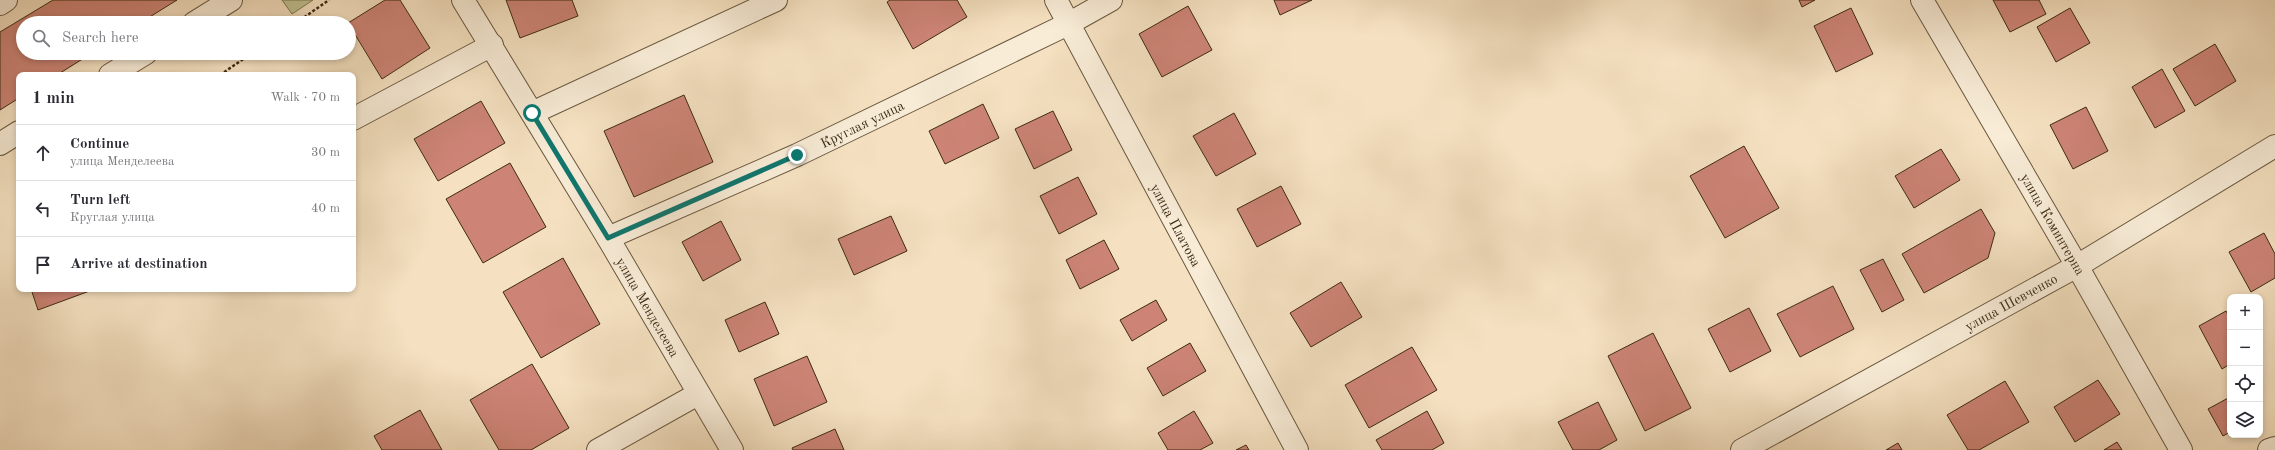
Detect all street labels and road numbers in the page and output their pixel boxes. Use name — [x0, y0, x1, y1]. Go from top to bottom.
street label: Круглая улица — [818, 99, 907, 151]
street label: улица Коминтерна — [2017, 171, 2087, 278]
street label: улица Платова — [1147, 182, 1203, 269]
street label: улица Менделеева — [613, 255, 681, 360]
street label: улица Шевченко — [1963, 272, 2060, 334]

